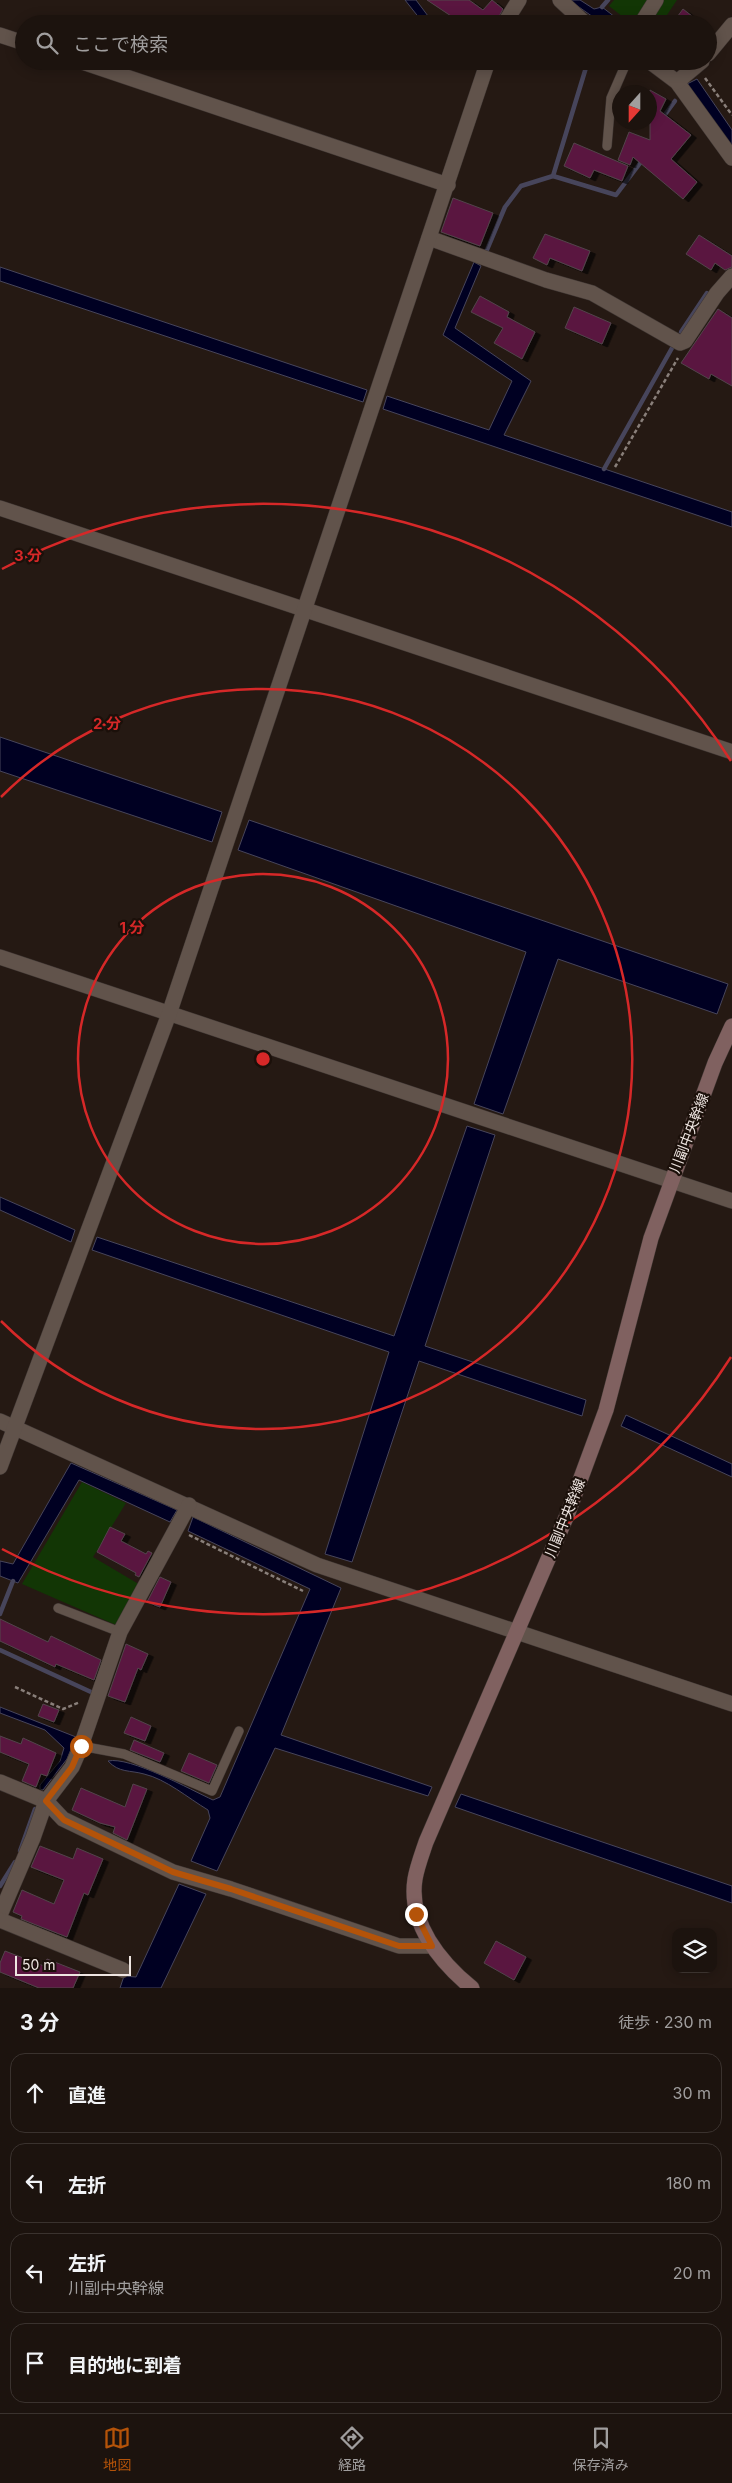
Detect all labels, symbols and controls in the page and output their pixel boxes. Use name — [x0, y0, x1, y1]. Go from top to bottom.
search box — [15, 15, 717, 70]
icon: search — [33, 29, 61, 57]
text: ここで検索 — [73, 33, 168, 56]
north arrow — [612, 85, 657, 130]
text: 3 分 — [14, 546, 42, 565]
text: 2 分 — [93, 714, 121, 733]
text: 1 分 — [119, 918, 145, 937]
centre of rings — [254, 1050, 272, 1068]
street label: 川副中央幹線 — [666, 1091, 712, 1175]
street label: 川副中央幹線 — [541, 1476, 588, 1560]
route start — [70, 1735, 93, 1758]
route end — [405, 1903, 428, 1926]
map controls — [672, 1928, 717, 1973]
button: layers — [672, 1928, 717, 1973]
scale bar — [15, 1953, 131, 1976]
text: 50 m — [22, 1956, 56, 1973]
text: 3 分 — [20, 2010, 60, 2035]
text: 徒歩 · 230 m — [618, 2012, 712, 2032]
icon: ahead — [21, 2079, 49, 2107]
text: 30 m — [673, 2083, 711, 2103]
text: 直進 — [68, 2084, 106, 2107]
icon: left — [21, 2169, 49, 2197]
text: 180 m — [666, 2173, 711, 2193]
text: 左折 — [68, 2174, 106, 2197]
text: 左折 — [68, 2252, 106, 2275]
icon: left — [21, 2259, 49, 2287]
text: 20 m — [673, 2263, 711, 2283]
text: 川副中央幹線 — [68, 2278, 164, 2298]
icon: arrive — [21, 2349, 49, 2377]
text: 目的地に到着 — [68, 2354, 182, 2377]
tab: 地図 — [103, 2424, 131, 2474]
tab: 経路 — [338, 2424, 366, 2474]
tab: 保存済み — [573, 2424, 629, 2474]

